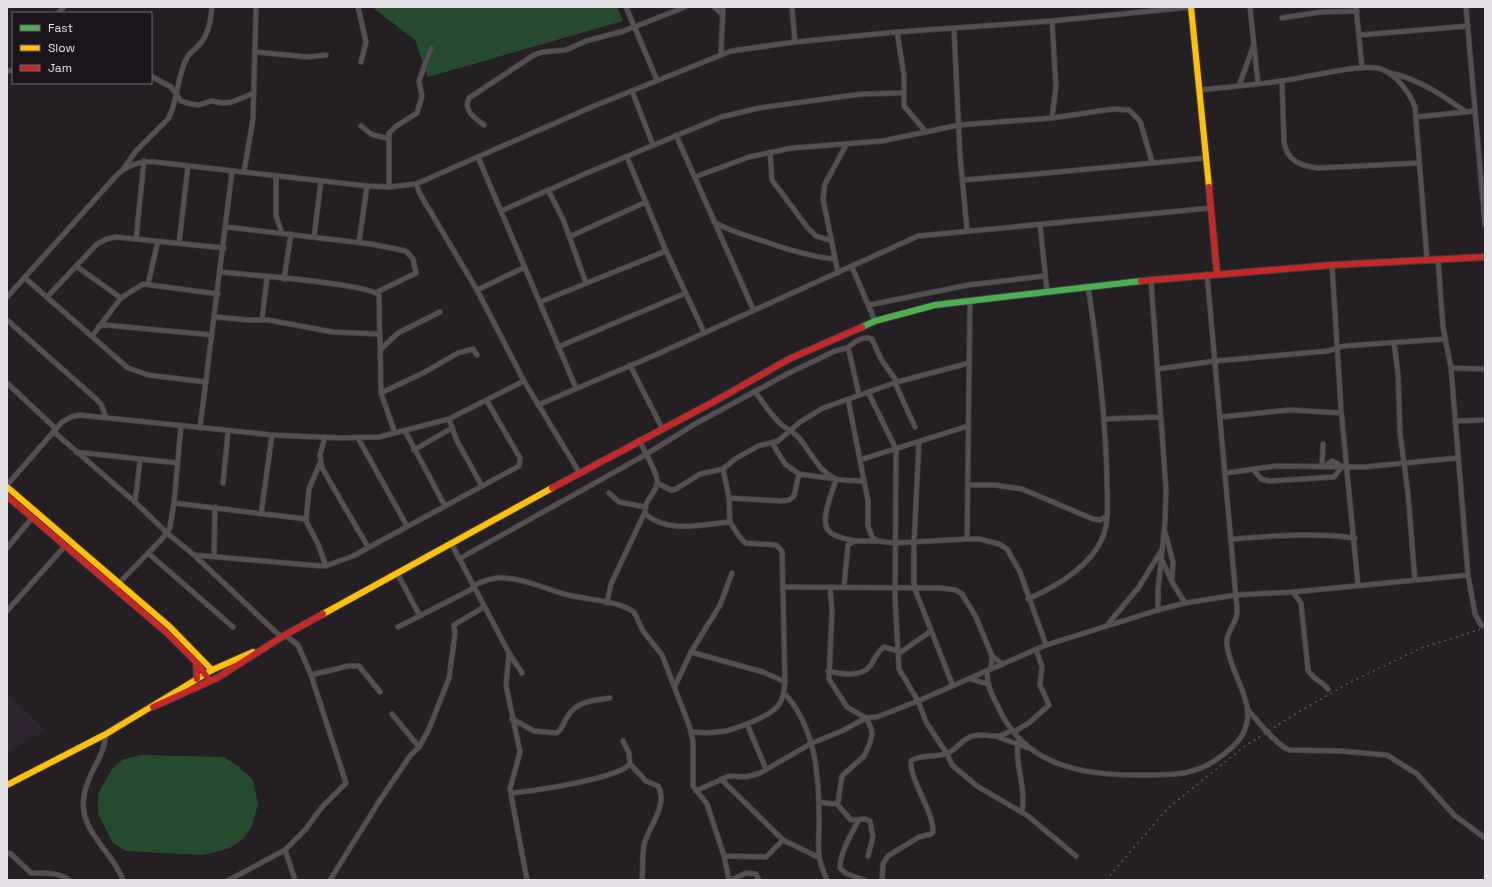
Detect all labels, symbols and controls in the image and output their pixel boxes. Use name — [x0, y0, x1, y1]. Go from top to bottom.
legend — [12, 12, 152, 84]
text: Fast — [48, 20, 73, 36]
text: Slow — [48, 40, 75, 56]
text: Jam — [48, 60, 72, 76]

